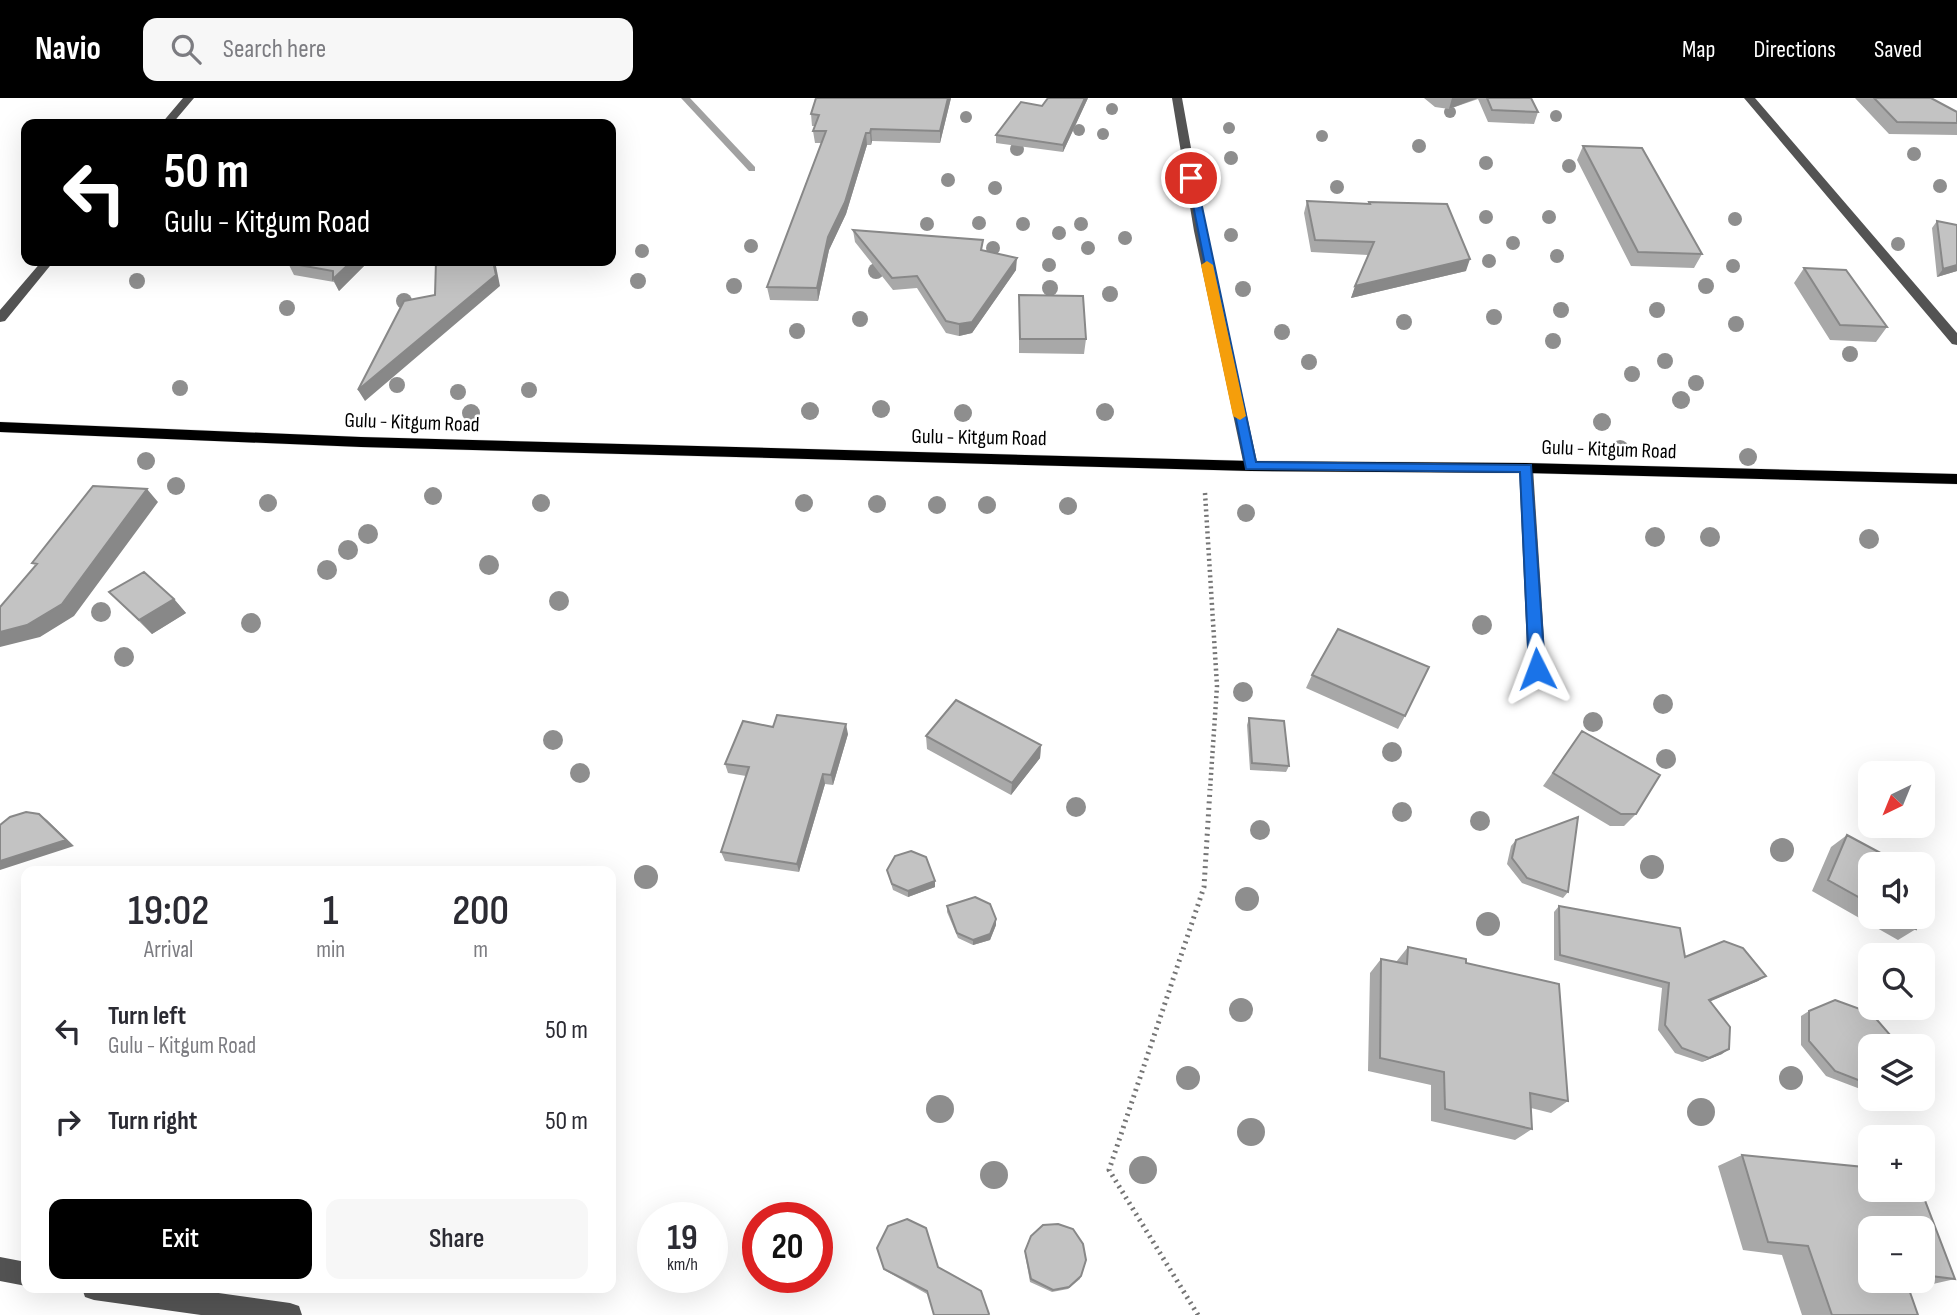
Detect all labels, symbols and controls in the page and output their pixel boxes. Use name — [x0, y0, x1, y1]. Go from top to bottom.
search box — [143, 18, 633, 81]
text: Navio — [35, 29, 101, 69]
icon: search — [167, 30, 205, 68]
text: Search here — [223, 34, 326, 65]
text: Map — [1682, 35, 1715, 64]
text: Directions — [1753, 35, 1836, 64]
text: Saved — [1874, 35, 1922, 64]
text: 50 m — [164, 143, 249, 202]
icon: left — [49, 147, 140, 238]
pin — [1161, 148, 1221, 208]
icon: arrive — [1172, 159, 1210, 197]
text: Gulu - Kitgum Road — [164, 203, 370, 242]
street label: Gulu - Kitgum Road — [344, 408, 480, 437]
street label: Gulu - Kitgum Road — [911, 424, 1047, 451]
street label: Gulu - Kitgum Road — [1541, 435, 1677, 464]
position arrow — [1500, 632, 1574, 706]
north arrow — [1858, 761, 1936, 838]
map controls — [1858, 761, 1935, 1293]
button: sound — [1858, 852, 1935, 929]
text: 19:02 — [128, 886, 209, 937]
text: 1 — [323, 886, 339, 937]
text: 200 — [452, 886, 509, 937]
text: Arrival — [144, 936, 193, 964]
text: min — [316, 936, 345, 964]
text: m — [473, 936, 488, 964]
button: search — [1858, 943, 1935, 1020]
text: Turn left — [108, 1001, 186, 1032]
icon: left — [49, 1012, 87, 1050]
text: 50 m — [545, 1015, 588, 1046]
text: Gulu - Kitgum Road — [108, 1032, 256, 1060]
button: layers — [1858, 1034, 1935, 1111]
icon: right — [49, 1103, 87, 1141]
text: Turn right — [108, 1106, 197, 1137]
text: 50 m — [545, 1106, 588, 1137]
button: + — [1858, 1125, 1935, 1202]
button: Exit — [49, 1199, 312, 1279]
button: Share — [326, 1199, 588, 1279]
speed limit sign: 20 — [742, 1202, 833, 1293]
button: − — [1858, 1216, 1935, 1293]
text: 19 — [667, 1217, 698, 1260]
text: km/h — [667, 1254, 698, 1275]

